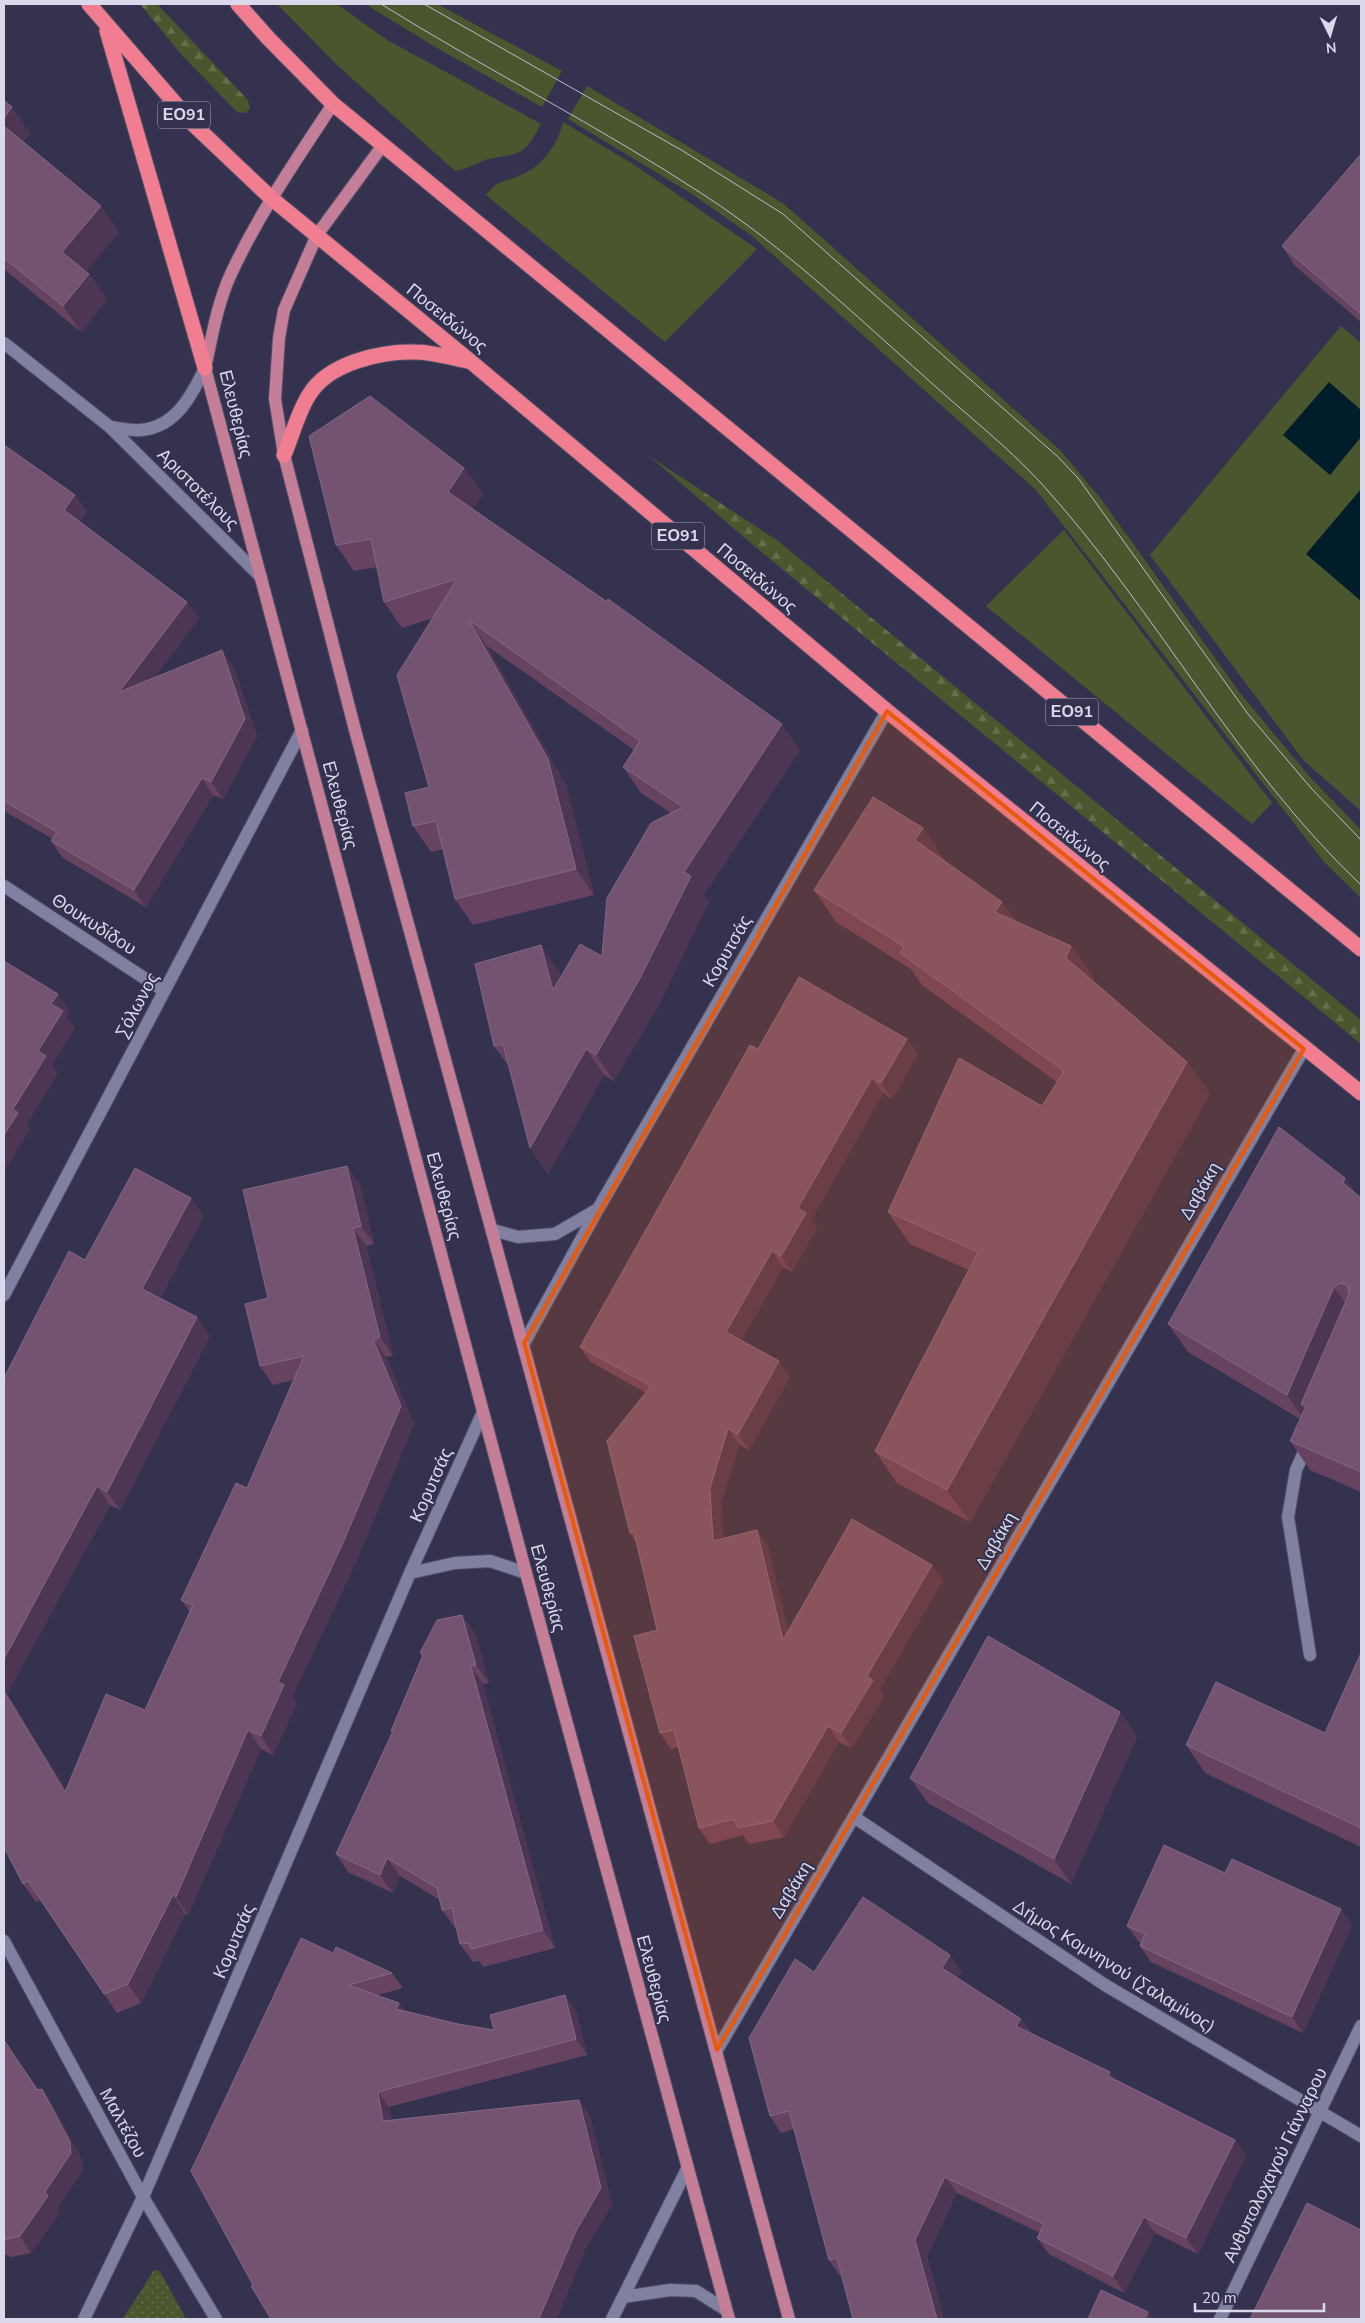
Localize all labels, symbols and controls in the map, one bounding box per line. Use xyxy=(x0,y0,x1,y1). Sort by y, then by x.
north arrow xyxy=(1305,10,1355,60)
text: N xyxy=(1325,38,1337,57)
road number: ΕΟ91 xyxy=(158,102,210,128)
street label: Ποσειδώνος xyxy=(401,278,493,358)
street label: Ελευθερίας xyxy=(213,367,259,461)
street label: Αριστοτέλους xyxy=(152,443,244,535)
road number: ΕΟ91 xyxy=(652,522,704,550)
street label: Ποσειδώνος xyxy=(712,537,802,619)
road number: ΕΟ91 xyxy=(1046,699,1098,726)
street label: Ελευθερίας xyxy=(317,758,363,852)
street label: Ποσειδώνος xyxy=(1024,796,1116,876)
street label: Θουκυδίδου xyxy=(47,888,141,960)
street label: Κορυτσάς xyxy=(697,911,757,991)
street label: Σόλωνος xyxy=(110,968,164,1042)
street label: Ελευθερίας xyxy=(421,1149,467,1243)
street label: Δαβάκη xyxy=(1174,1158,1226,1224)
street label: Κορυτσάς xyxy=(404,1444,458,1526)
street label: Δαβάκη xyxy=(970,1508,1022,1574)
street label: Ελευθερίας xyxy=(525,1541,571,1635)
street label: Δαβάκη xyxy=(764,1857,818,1923)
street label: Δήμος Κομνηνού (Σαλαμίνος) xyxy=(1008,1894,1220,2038)
street label: Κορυτσάς xyxy=(208,1900,261,1982)
street label: Ελευθερίας xyxy=(631,1932,677,2026)
street label: Ανθυπολοχαγού Γιάνναρου xyxy=(1217,2064,1333,2266)
street label: Μαλτέζου xyxy=(94,2084,152,2162)
scale bar xyxy=(1195,2280,1324,2312)
text: 20 m xyxy=(1202,2288,1237,2308)

